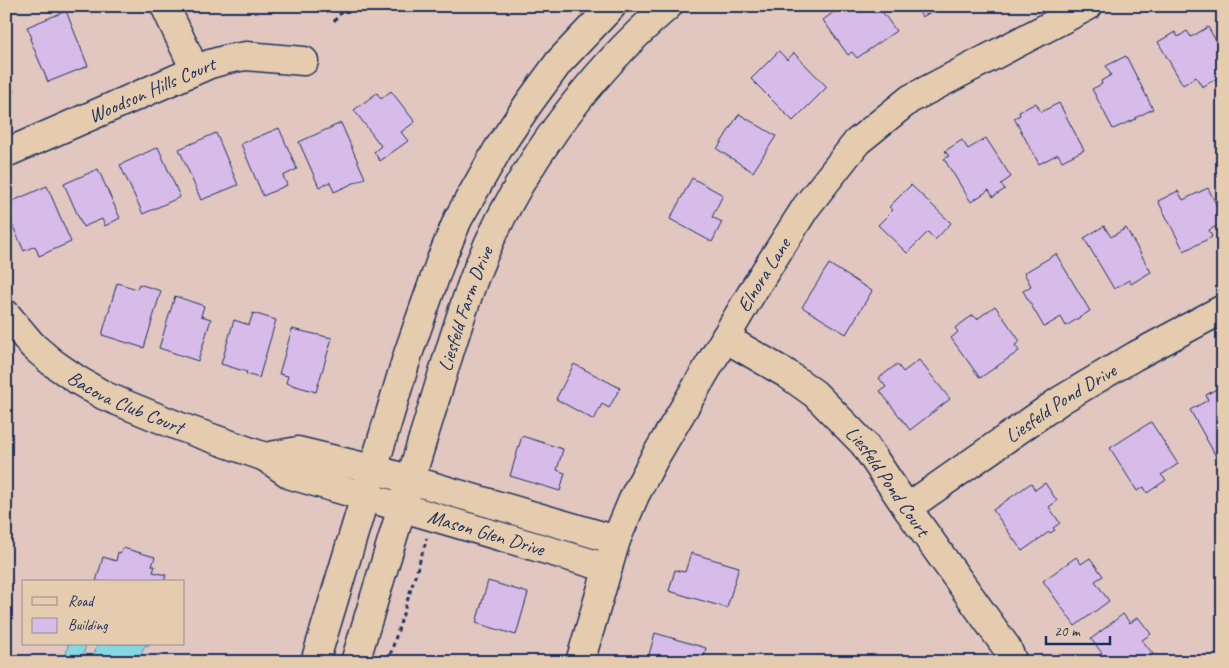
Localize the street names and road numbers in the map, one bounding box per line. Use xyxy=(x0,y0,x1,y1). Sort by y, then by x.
street label: Woodson Hills Court xyxy=(85,51,220,128)
street label: Elnora Lane xyxy=(731,232,797,316)
street label: Liesfeld Farm Drive xyxy=(432,241,499,374)
street label: Liesfeld Pond Drive xyxy=(1000,357,1122,448)
street label: Bacova Club Court xyxy=(63,365,190,441)
street label: Liesfeld Pond Court xyxy=(840,421,937,543)
street label: Mason Glen Drive xyxy=(425,504,549,562)

